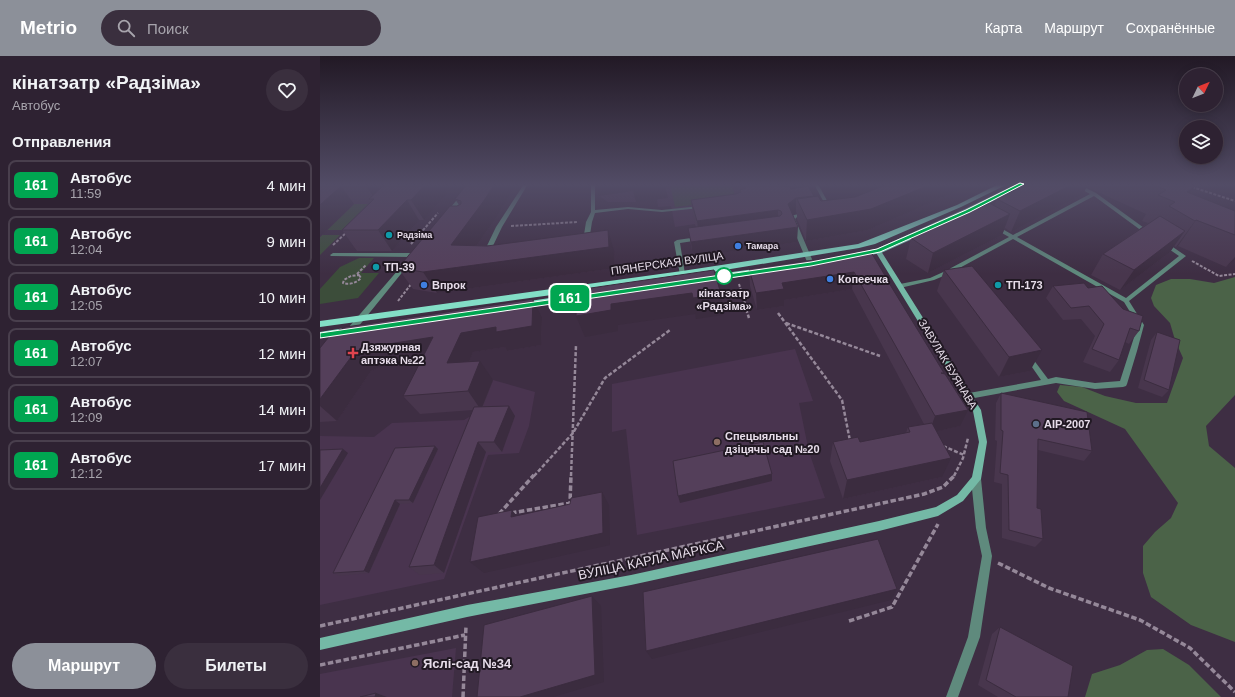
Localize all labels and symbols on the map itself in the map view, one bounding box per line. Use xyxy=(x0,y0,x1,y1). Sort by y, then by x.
north arrow xyxy=(1179,68,1223,112)
marker: Радзіма xyxy=(384,230,394,240)
place label: Радзіма xyxy=(397,230,433,240)
marker: Тамара xyxy=(733,241,743,251)
place label: Тамара xyxy=(746,241,779,251)
street label: ПІЯНЕРСКАЯ ВУЛІЦА xyxy=(610,249,725,277)
place label: ТП-39 xyxy=(384,261,415,273)
marker: ТП-39 xyxy=(371,262,381,272)
marker: кінатэатр «Радзіма» xyxy=(715,267,733,285)
place label: Копеечка xyxy=(838,273,889,285)
marker: Копеечка xyxy=(825,274,835,284)
place label: Впрок xyxy=(432,279,466,291)
place label: ТП-173 xyxy=(1006,279,1043,291)
marker: Впрок xyxy=(419,280,429,290)
marker: ТП-173 xyxy=(993,280,1003,290)
line badge: 161 xyxy=(547,285,593,311)
place label: кінатэатр «Радзіма» xyxy=(696,287,752,312)
street label: ЗАВУЛАК БУЯНАВА xyxy=(916,317,980,412)
place label: Дзяжурная аптэка №22 xyxy=(361,341,424,366)
marker: Дзяжурная аптэка №22 xyxy=(348,348,358,358)
place label: АІР-2007 xyxy=(1044,418,1090,430)
marker: АІР-2007 xyxy=(1031,419,1041,429)
place label: Спецыяльны дзіцячы сад №20 xyxy=(725,430,820,455)
marker: Спецыяльны дзіцячы сад №20 xyxy=(712,437,722,447)
street label: ВУЛІЦА КАРЛА МАРКСА xyxy=(577,537,725,583)
place label: Яслі-сад №34 xyxy=(423,656,512,671)
marker: Яслі-сад №34 xyxy=(410,658,420,668)

